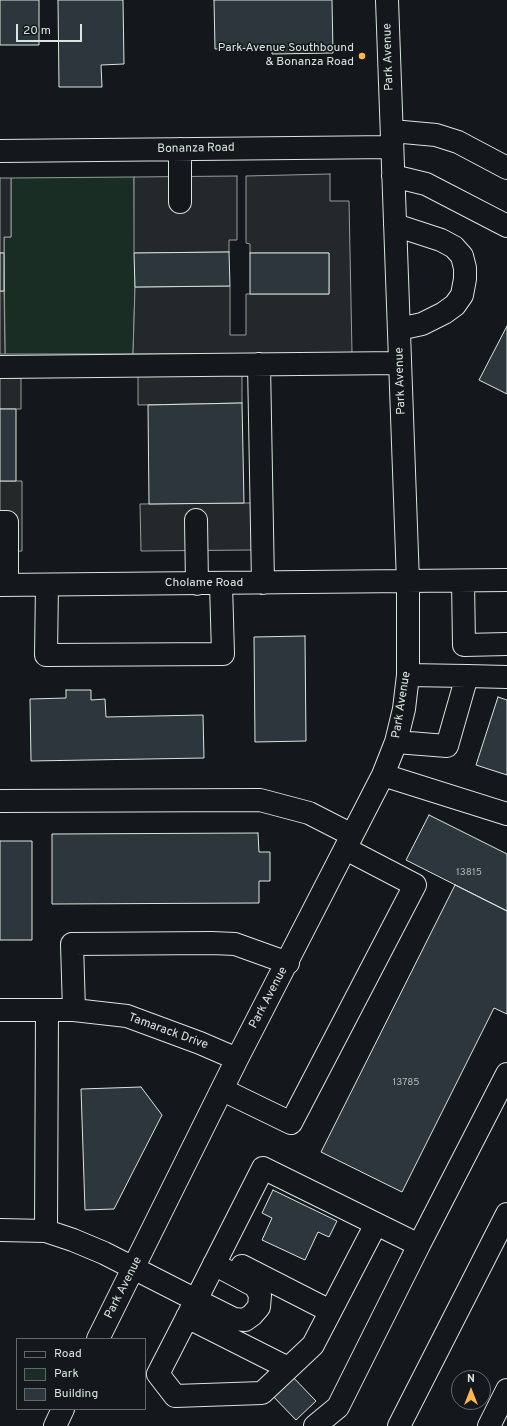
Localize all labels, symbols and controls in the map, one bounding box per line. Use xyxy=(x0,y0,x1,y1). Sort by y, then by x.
scale bar xyxy=(18,16,84,42)
text: 20 m xyxy=(23,23,51,39)
street label: Park Avenue xyxy=(381,23,397,91)
place label: Park Avenue Southbound & Bonanza Road xyxy=(218,42,354,70)
marker: Park Avenue Southbound & Bonanza Road xyxy=(357,51,367,61)
street label: Bonanza Road xyxy=(157,141,235,157)
street label: Park Avenue xyxy=(393,347,409,415)
street label: Cholame Road xyxy=(165,577,243,591)
street label: Park Avenue xyxy=(390,670,414,740)
house number: 13815 xyxy=(456,867,482,879)
street label: Park Avenue xyxy=(247,965,291,1031)
street label: Tamarack Drive xyxy=(126,1011,210,1053)
house number: 13785 xyxy=(393,1077,419,1089)
street label: Park Avenue xyxy=(102,1255,146,1321)
legend xyxy=(16,1338,146,1410)
text: Road xyxy=(54,1346,82,1362)
text: Park xyxy=(54,1366,79,1382)
north arrow xyxy=(451,1370,491,1410)
text: N xyxy=(467,1372,475,1386)
text: Building xyxy=(54,1386,98,1402)

